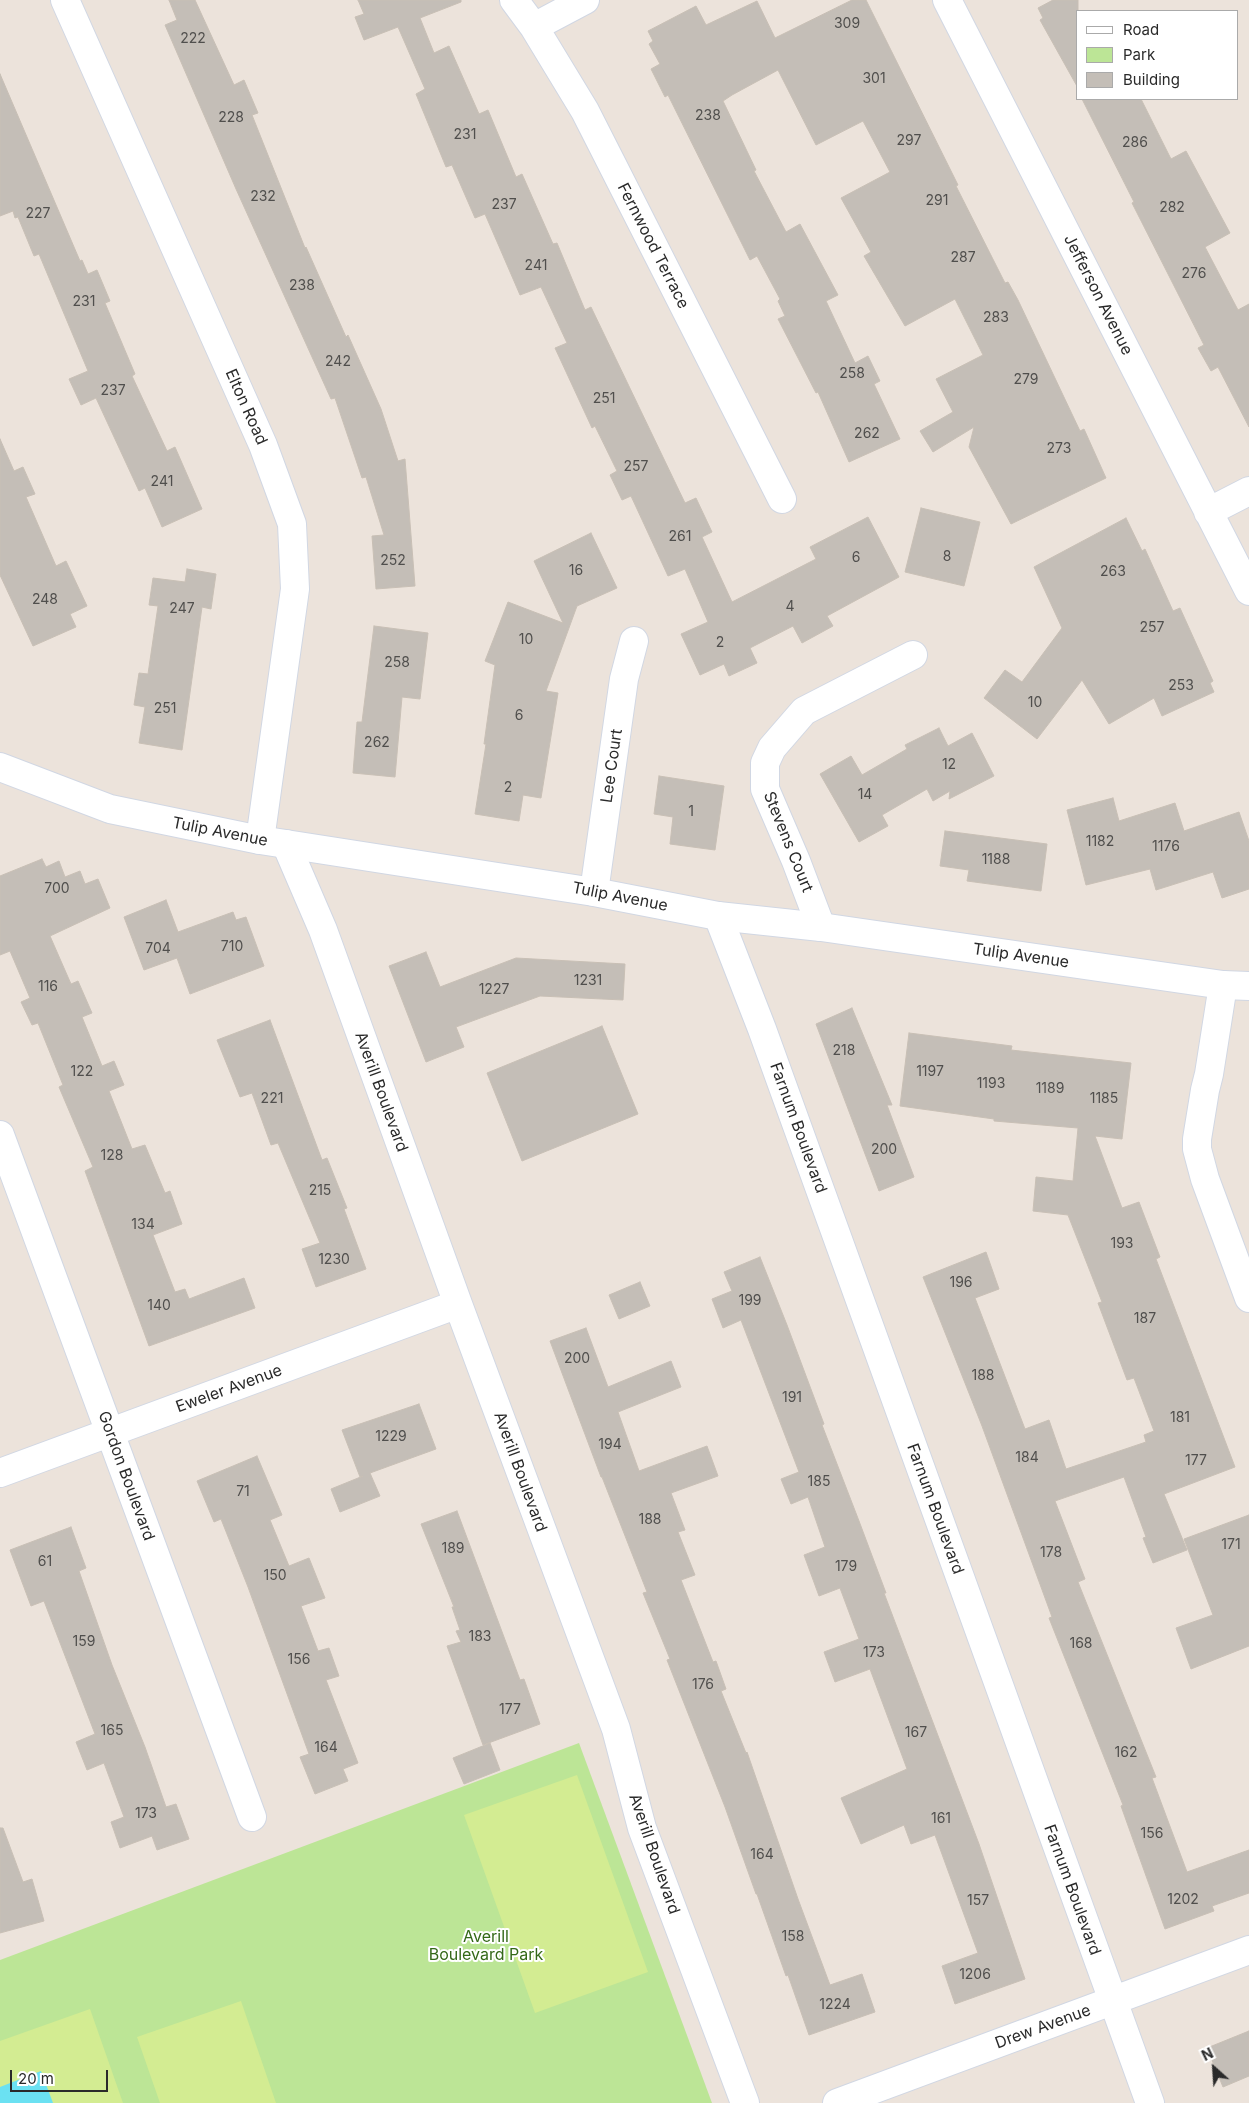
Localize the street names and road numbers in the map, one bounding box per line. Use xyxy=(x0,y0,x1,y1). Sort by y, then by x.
street label: Fernwood Terrace xyxy=(613,180,693,312)
street label: Jefferson Avenue xyxy=(1059,231,1137,359)
street label: Elton Road xyxy=(221,366,271,448)
street label: Lee Court xyxy=(597,728,627,804)
street label: Stevens Court xyxy=(759,789,817,895)
street label: Tulip Avenue xyxy=(171,813,269,851)
street label: Tulip Avenue xyxy=(571,878,669,916)
street label: Tulip Avenue xyxy=(972,940,1070,972)
street label: Averill Boulevard xyxy=(350,1029,412,1155)
street label: Farnum Boulevard xyxy=(765,1060,831,1196)
street label: Eweler Avenue xyxy=(173,1361,285,1417)
street label: Gordon Boulevard xyxy=(94,1409,158,1543)
street label: Averill Boulevard xyxy=(489,1409,551,1535)
street label: Farnum Boulevard xyxy=(902,1441,968,1577)
street label: Averill Boulevard xyxy=(624,1791,684,1917)
street label: Farnum Boulevard xyxy=(1039,1822,1105,1958)
street label: Drew Avenue xyxy=(993,2001,1093,2053)

